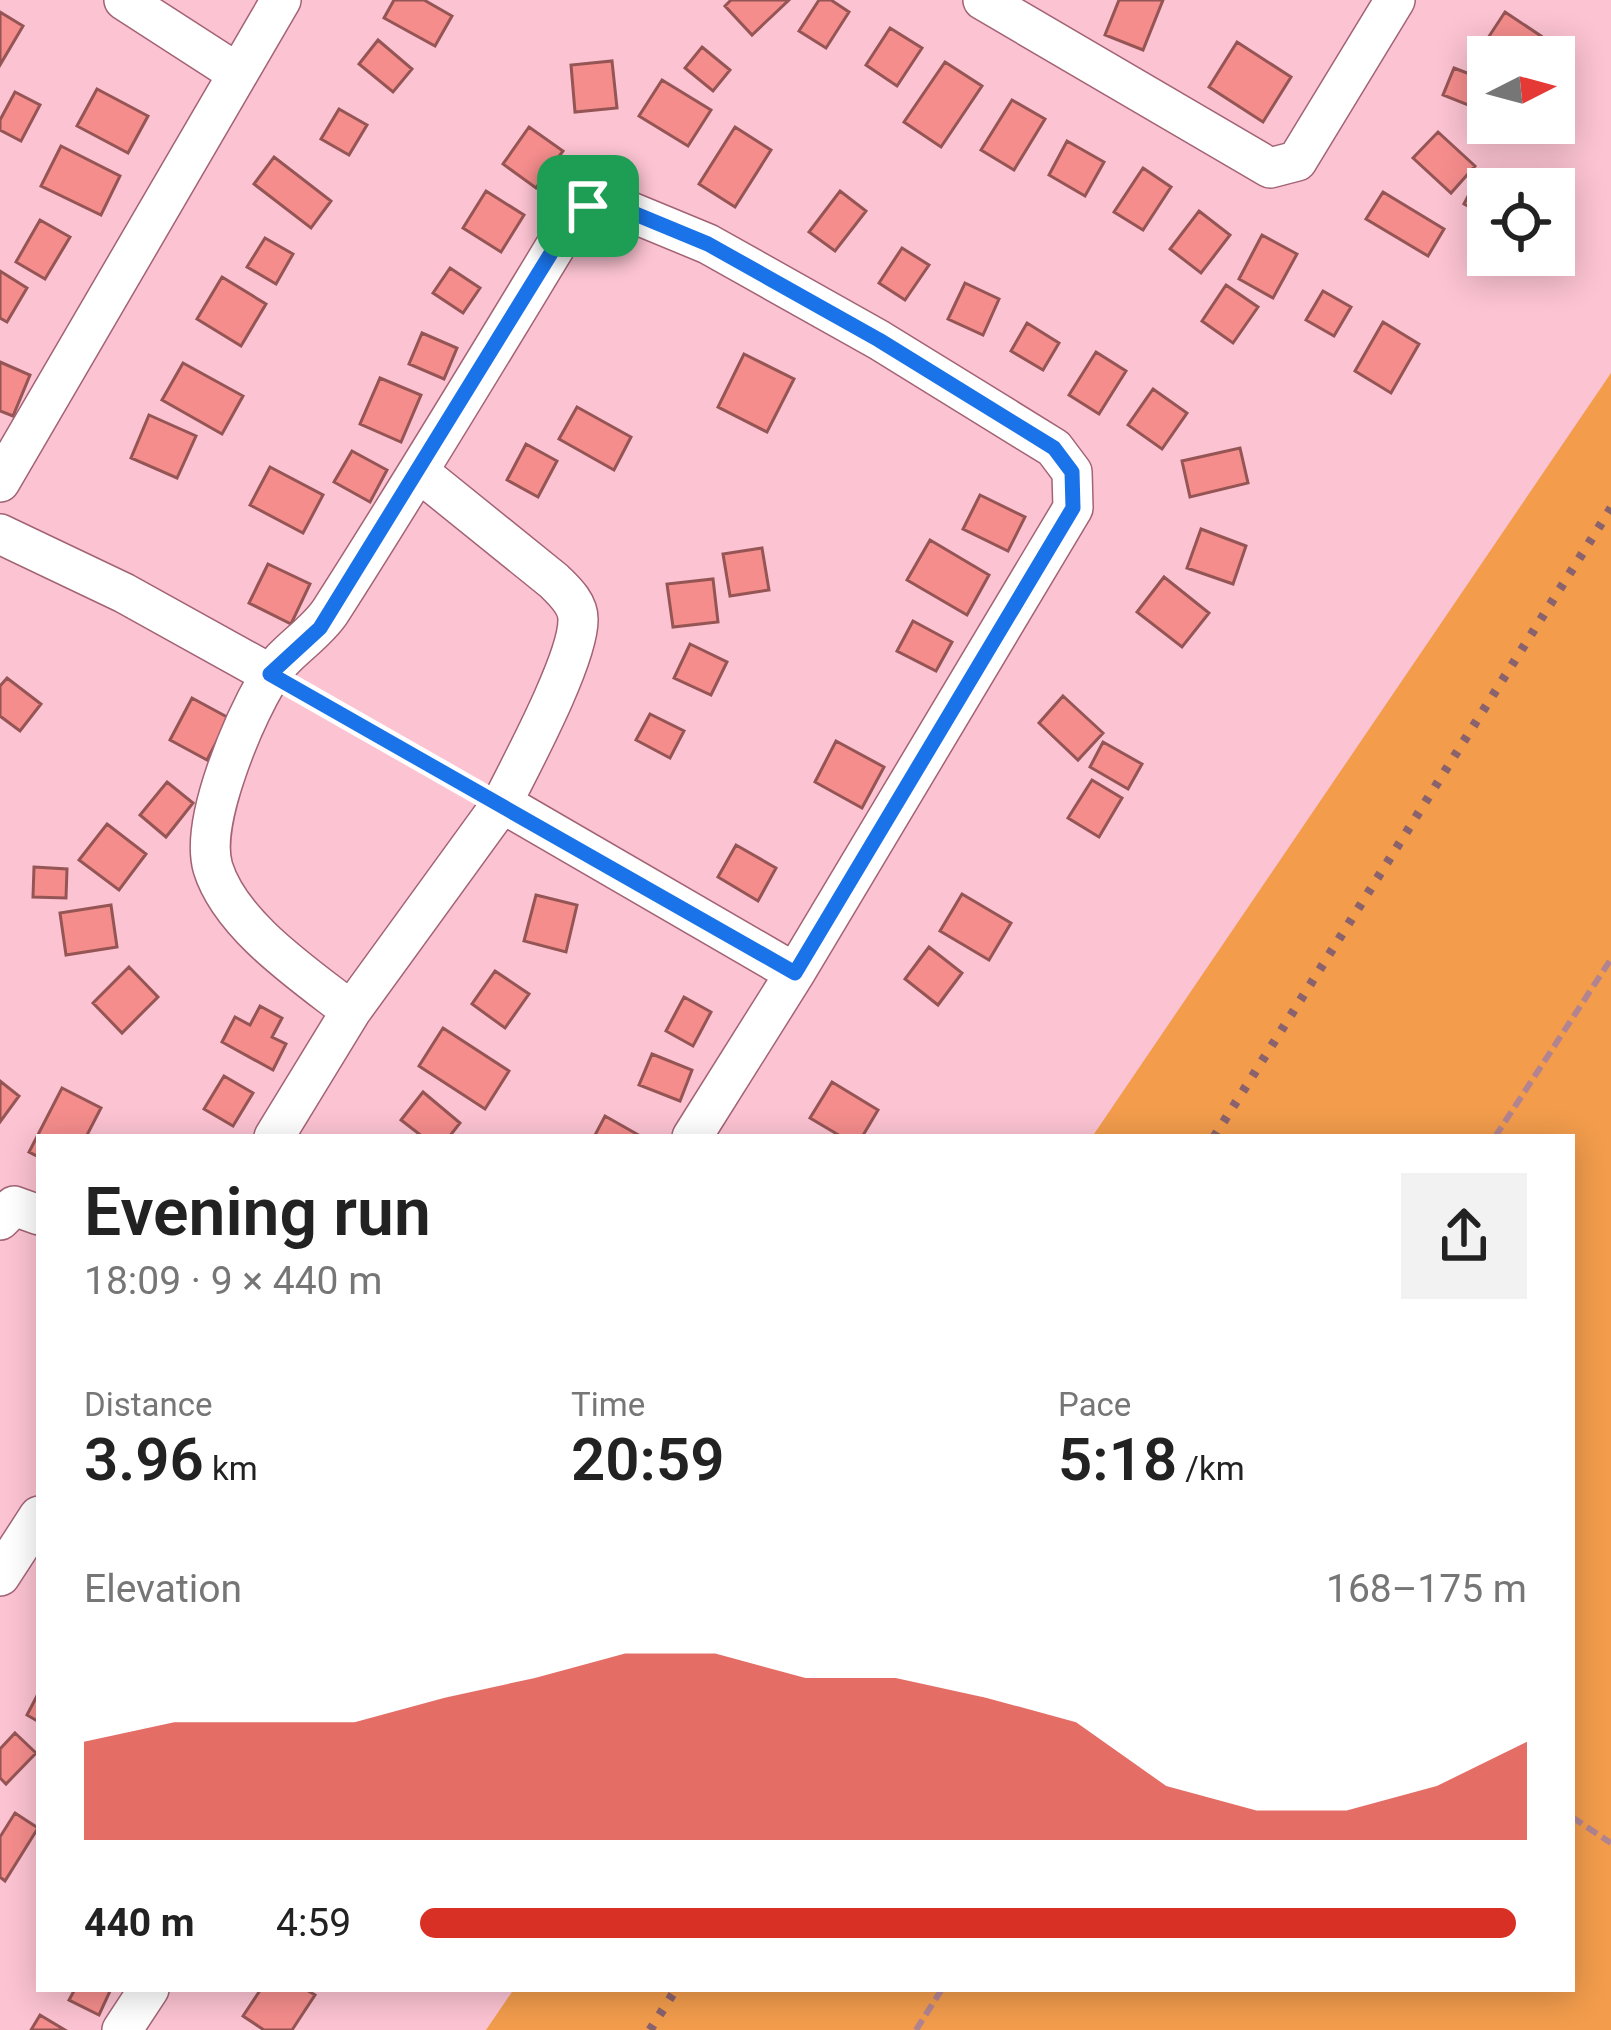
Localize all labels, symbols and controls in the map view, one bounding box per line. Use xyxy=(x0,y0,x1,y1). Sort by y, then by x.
north arrow xyxy=(1467,36,1575,144)
map controls xyxy=(1467,36,1575,276)
pin xyxy=(537,155,639,257)
button: locate xyxy=(1467,168,1575,276)
icon: arrive xyxy=(555,173,621,239)
button: share xyxy=(1401,1173,1527,1299)
text: Evening run xyxy=(84,1174,431,1251)
text: 18:09 · 9 × 440 m xyxy=(84,1258,382,1304)
text: Distance xyxy=(84,1385,212,1424)
text: Time xyxy=(571,1385,645,1424)
text: Pace xyxy=(1058,1385,1131,1424)
text: 3.96 xyxy=(84,1424,204,1495)
text: 20:59 xyxy=(571,1424,724,1495)
text: 5:18 xyxy=(1058,1424,1177,1495)
text: km xyxy=(204,1449,258,1488)
text: /km xyxy=(1177,1449,1245,1488)
text: Elevation xyxy=(84,1566,242,1612)
text: 168–175 m xyxy=(1326,1566,1527,1612)
text: 440 m xyxy=(84,1900,195,1946)
text: 4:59 xyxy=(276,1900,351,1946)

